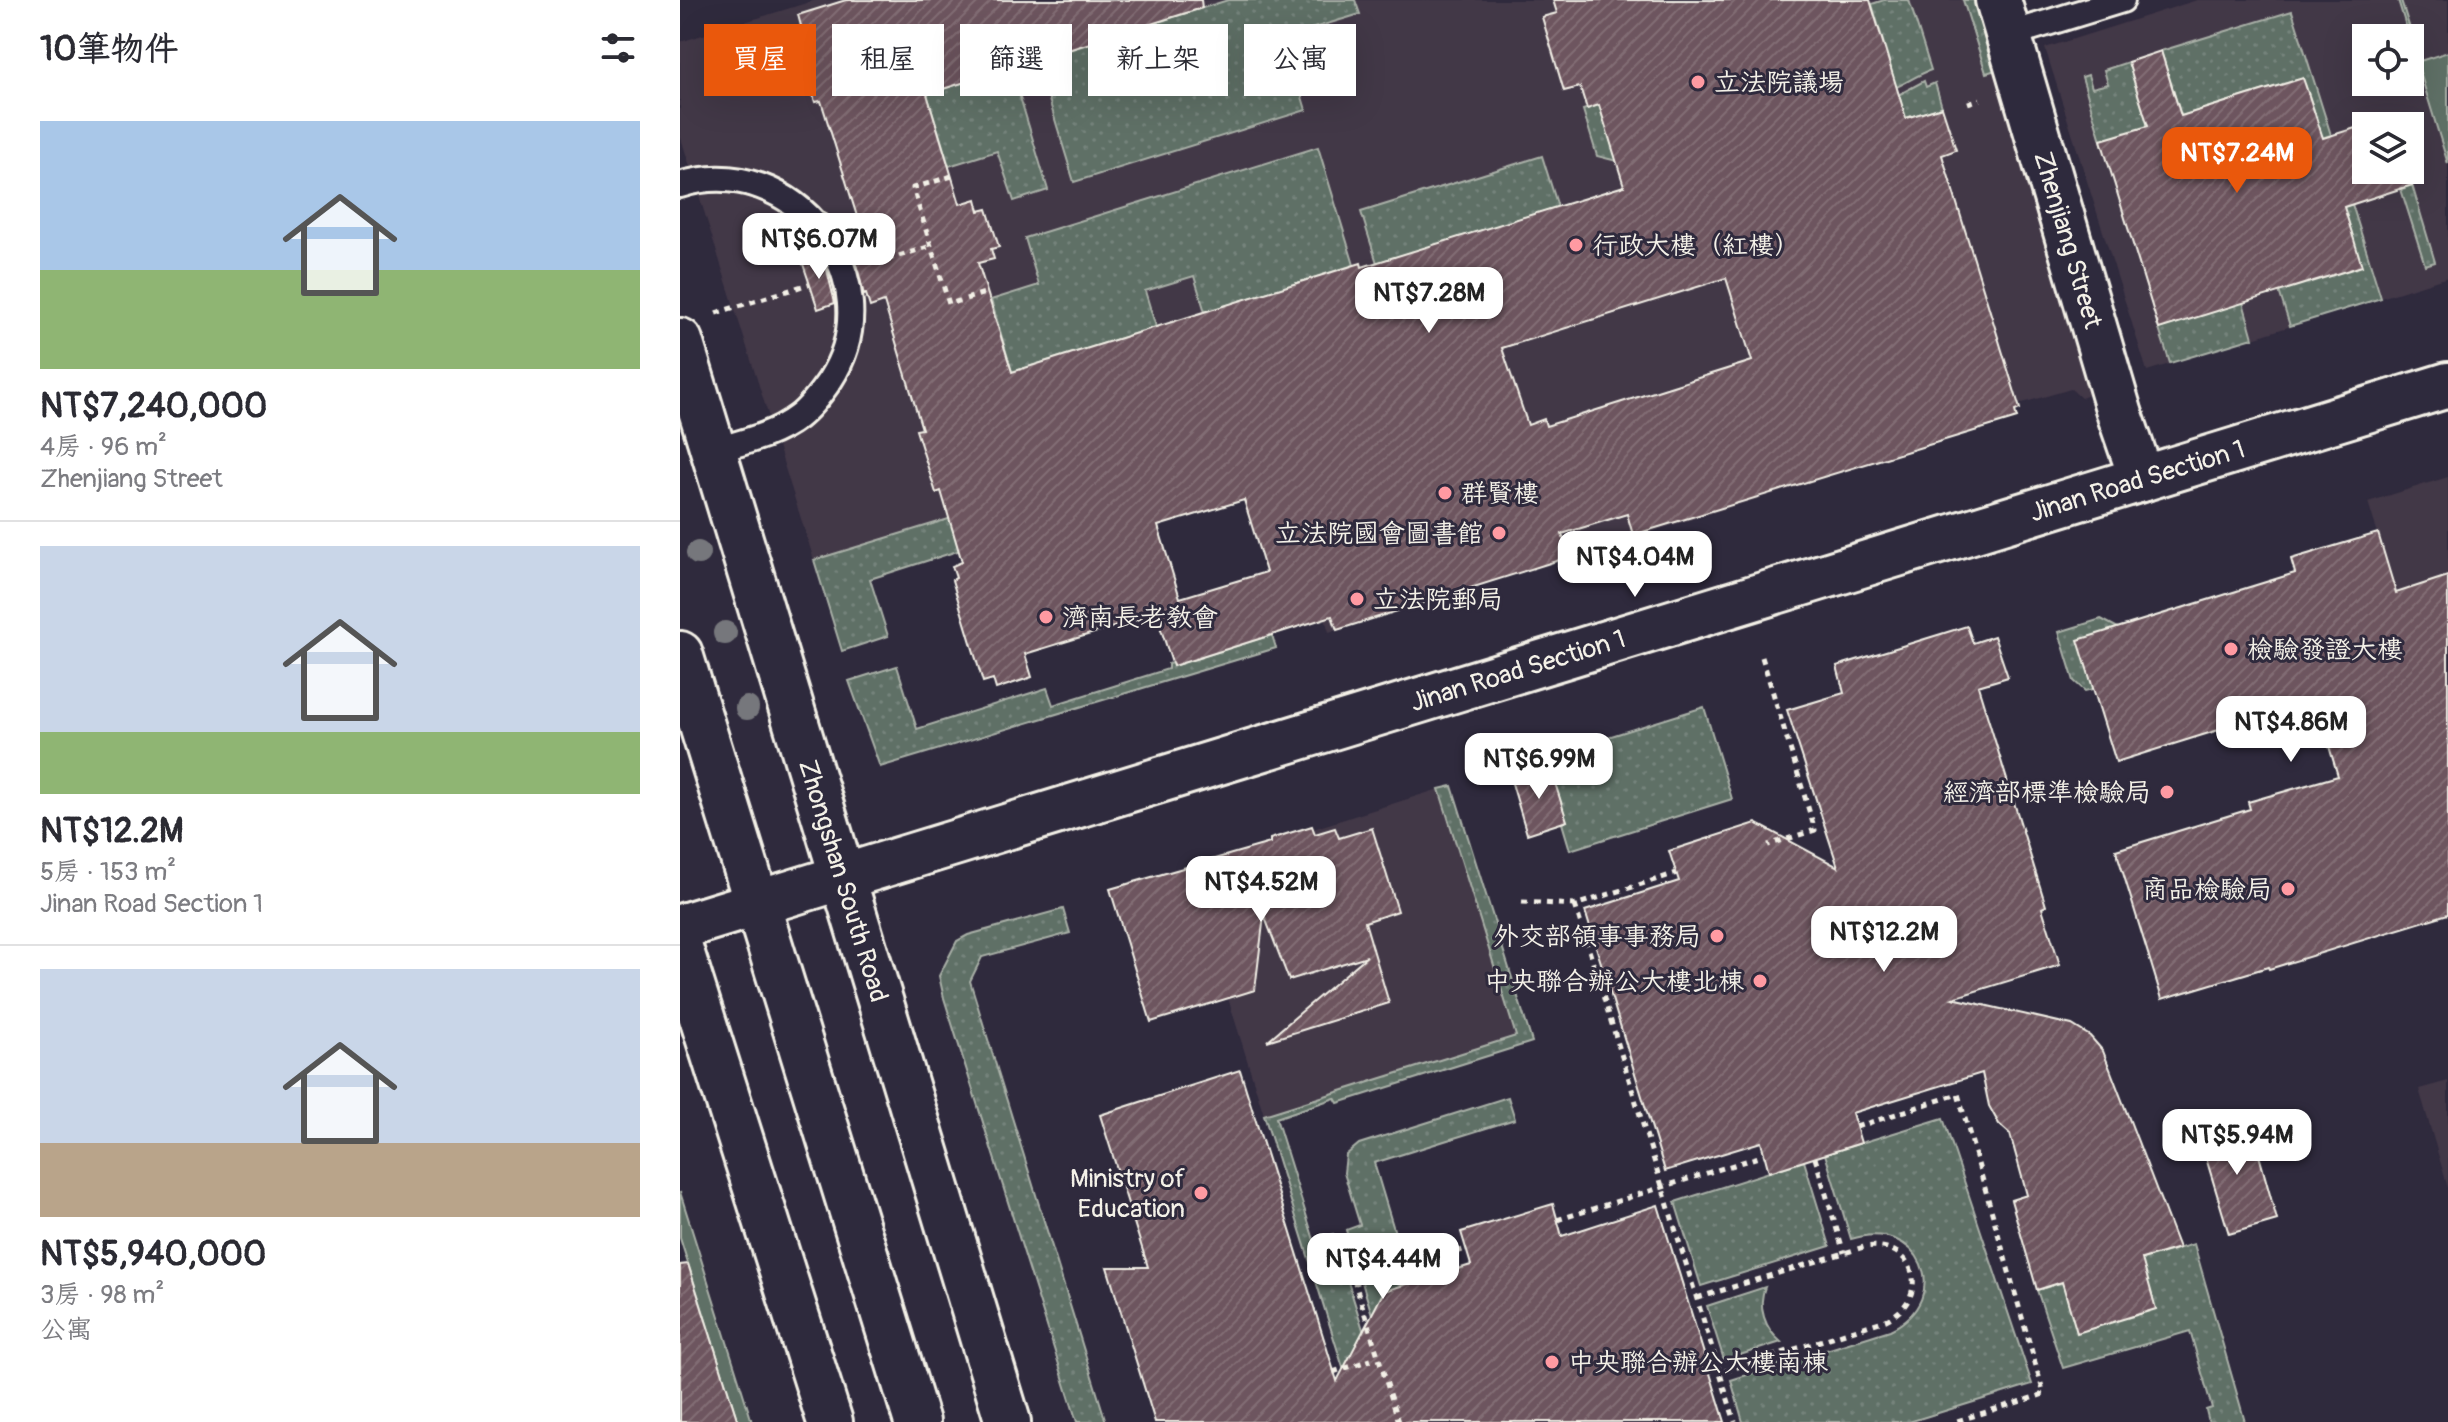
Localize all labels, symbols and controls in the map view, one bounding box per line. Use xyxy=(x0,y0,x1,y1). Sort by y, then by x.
chip: 買屋 xyxy=(704,24,816,96)
chip: 租屋 xyxy=(832,24,944,96)
chip: 篩選 xyxy=(960,24,1072,96)
chip: 新上架 xyxy=(1088,24,1228,96)
chip: 公寓 xyxy=(1244,24,1356,96)
map controls xyxy=(2352,24,2424,184)
button: locate xyxy=(2352,24,2424,96)
icon: filters xyxy=(596,26,640,70)
text: 10筆物件 xyxy=(40,28,179,71)
place label: 立法院議場 xyxy=(1714,67,1844,99)
marker: 立法院議場 xyxy=(1689,73,1707,91)
button: layers xyxy=(2352,112,2424,184)
pin: NT$7.24M xyxy=(2154,127,2320,195)
text: NT$7.24M xyxy=(2180,137,2294,169)
street label: Zhenjiang Street xyxy=(2026,148,2109,333)
icon: home xyxy=(268,173,412,317)
pin: NT$6.07M xyxy=(736,213,902,281)
text: NT$6.07M xyxy=(760,223,878,255)
place label: 行政大樓（紅樓） xyxy=(1592,230,1800,262)
marker: 行政大樓（紅樓） xyxy=(1567,236,1585,254)
pin: NT$7.28M xyxy=(1346,267,1512,335)
text: NT$7.28M xyxy=(1373,277,1485,309)
text: NT$7,240,000 xyxy=(40,385,267,428)
text: 4房 · 96 m² xyxy=(40,431,167,463)
street label: Jinan Road Section 1 xyxy=(2026,433,2249,529)
text: Zhenjiang Street xyxy=(40,463,223,495)
place label: 群賢樓 xyxy=(1461,478,1539,510)
marker: 群賢樓 xyxy=(1436,484,1454,502)
place label: 立法院國會圖書館 xyxy=(1275,518,1483,550)
marker: 立法院國會圖書館 xyxy=(1490,524,1508,542)
pin: NT$4.04M xyxy=(1552,531,1718,599)
text: NT$4.04M xyxy=(1576,541,1694,573)
place label: 立法院郵局 xyxy=(1373,584,1503,616)
marker: 立法院郵局 xyxy=(1348,590,1366,608)
icon: home xyxy=(268,598,412,742)
place label: 濟南長老教會 xyxy=(1062,602,1218,634)
marker: 濟南長老教會 xyxy=(1037,608,1055,626)
street label: Jinan Road Section 1 xyxy=(1406,623,1629,719)
place label: 檢驗發證大樓 xyxy=(2247,634,2403,666)
marker: 檢驗發證大樓 xyxy=(2222,640,2240,658)
pin: NT$4.86M xyxy=(2208,696,2374,764)
text: NT$4.86M xyxy=(2234,706,2348,738)
pin: NT$6.99M xyxy=(1456,733,1622,801)
text: NT$6.99M xyxy=(1483,743,1595,775)
street label: Zhongshan South Road xyxy=(791,756,895,1006)
place label: 經濟部標準檢驗局 xyxy=(1943,777,2151,809)
marker: 經濟部標準檢驗局 xyxy=(2158,783,2176,801)
text: NT$12.2M xyxy=(40,810,184,853)
text: 5房 · 153 m² xyxy=(40,856,176,888)
pin: NT$4.52M xyxy=(1178,856,1344,924)
text: NT$4.52M xyxy=(1204,866,1318,898)
place label: 商品檢驗局 xyxy=(2142,874,2272,906)
marker: 商品檢驗局 xyxy=(2279,880,2297,898)
text: Jinan Road Section 1 xyxy=(40,888,263,920)
pin: NT$12.2M xyxy=(1801,906,1967,974)
text: NT$12.2M xyxy=(1829,916,1939,948)
place label: 外交部領事事務局 xyxy=(1493,921,1701,953)
marker: 外交部領事事務局 xyxy=(1708,927,1726,945)
place label: 中央聯合辦公大樓北棟 xyxy=(1484,966,1744,998)
marker: 中央聯合辦公大樓北棟 xyxy=(1751,972,1769,990)
icon: home xyxy=(268,1021,412,1165)
pin: NT$5.94M xyxy=(2154,1109,2320,1177)
text: NT$5.94M xyxy=(2180,1119,2294,1151)
place label: Ministry of Education xyxy=(1070,1163,1185,1225)
marker: Ministry of Education xyxy=(1192,1184,1210,1202)
text: NT$5,940,000 xyxy=(40,1233,266,1276)
pin: NT$4.44M xyxy=(1300,1233,1466,1301)
text: NT$4.44M xyxy=(1325,1243,1441,1275)
text: 3房 · 98 m² xyxy=(40,1279,164,1311)
text: 公寓 xyxy=(40,1314,92,1346)
place label: 中央聯合辦公大樓南棟 xyxy=(1568,1347,1828,1379)
marker: 中央聯合辦公大樓南棟 xyxy=(1543,1353,1561,1371)

